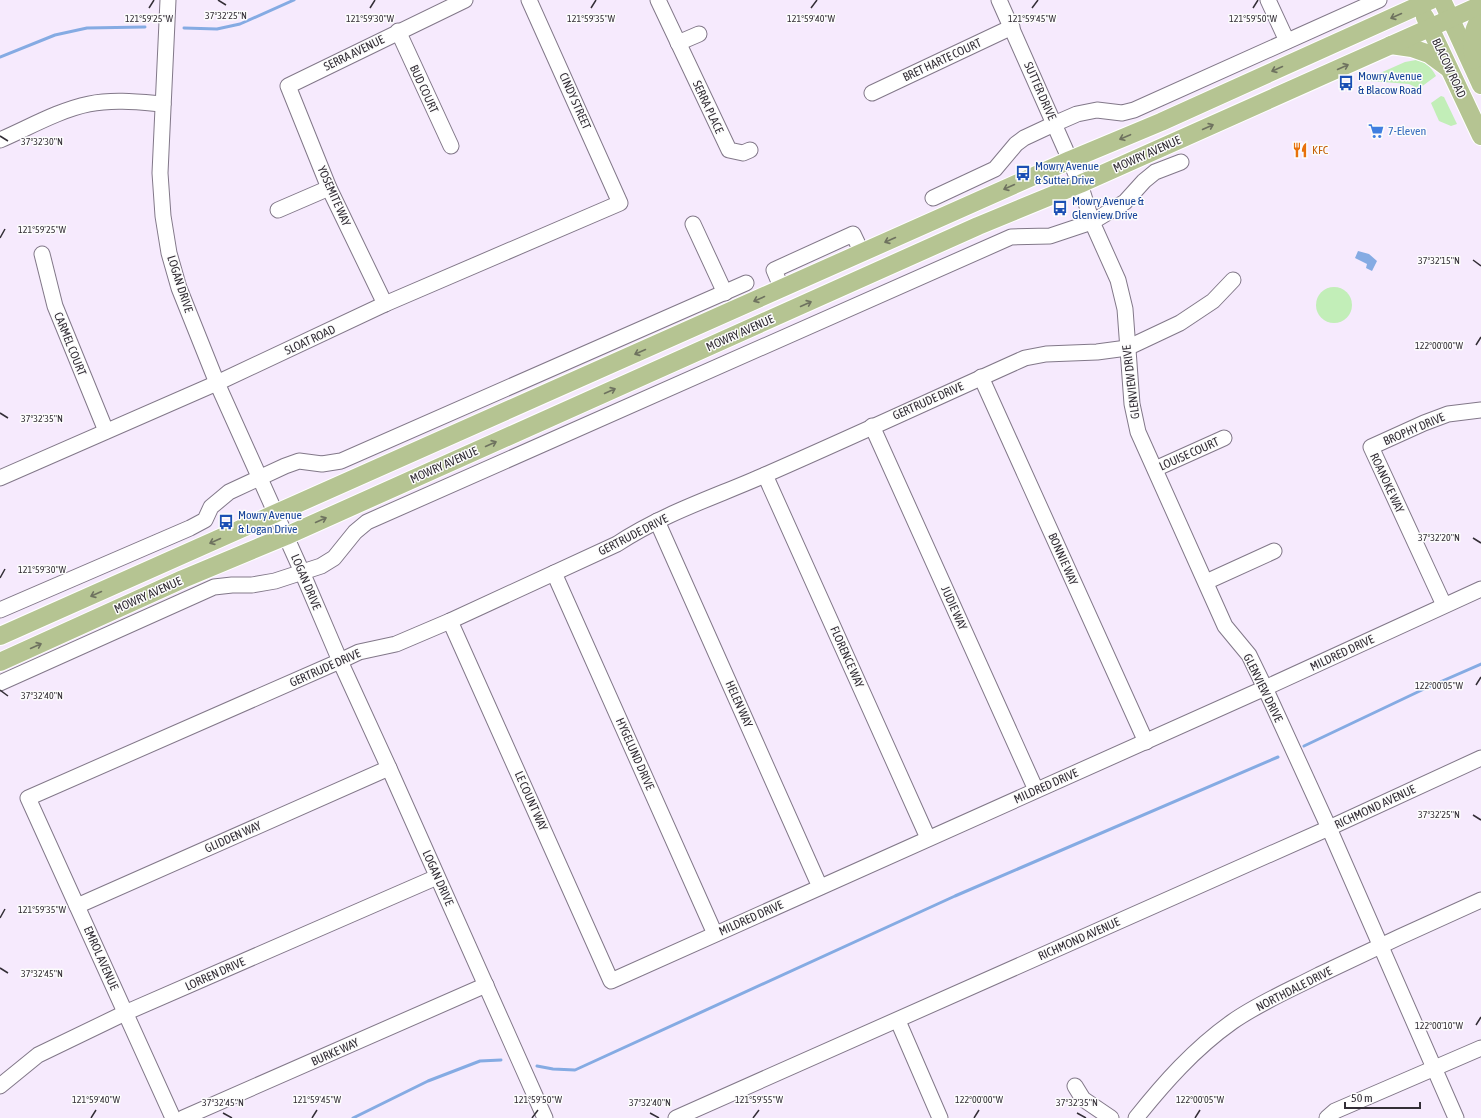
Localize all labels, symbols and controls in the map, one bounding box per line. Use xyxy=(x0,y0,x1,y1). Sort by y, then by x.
text: 37°32'25"N xyxy=(205,10,247,21)
text: 121°59'25"W xyxy=(125,13,174,24)
text: 121°59'30"W xyxy=(346,13,395,24)
text: 121°59'35"W xyxy=(567,13,616,24)
text: 121°59'40"W xyxy=(787,13,836,24)
text: 121°59'45"W xyxy=(1008,13,1057,24)
text: 121°59'50"W xyxy=(1229,13,1278,24)
one-way arrow xyxy=(1390,13,1402,20)
street label: SERRA AVENUE xyxy=(321,32,387,74)
street label: BRET HARTE COURT xyxy=(900,35,984,84)
street label: BLACOW ROAD xyxy=(1429,36,1469,100)
street label: SUTTER DRIVE xyxy=(1021,60,1059,122)
one-way arrow xyxy=(1336,62,1348,70)
street label: BUD COURT xyxy=(407,63,442,116)
one-way arrow xyxy=(1272,66,1284,73)
place label: Mowry Avenue & Blacow Road xyxy=(1358,69,1422,97)
street label: CINDY STREET xyxy=(556,70,594,132)
bus stop icon: Mowry Avenue & Blacow Road xyxy=(1337,74,1355,92)
street label: SERRA PLACE xyxy=(690,78,726,136)
one-way arrow xyxy=(1201,122,1213,130)
supermarket icon: 7-Eleven xyxy=(1367,122,1385,140)
place label: 7-Eleven xyxy=(1388,124,1426,138)
street label: MOWRY AVENUE xyxy=(1111,133,1183,175)
one-way arrow xyxy=(1119,134,1131,141)
text: 37°32'30"N xyxy=(21,136,63,147)
restaurant icon: KFC xyxy=(1291,141,1309,159)
place label: KFC xyxy=(1312,143,1329,157)
place label: Mowry Avenue & Sutter Drive xyxy=(1035,159,1099,187)
street label: YOSEMITE WAY xyxy=(315,164,354,229)
bus stop icon: Mowry Avenue & Sutter Drive xyxy=(1014,164,1032,182)
one-way arrow xyxy=(1003,184,1015,192)
place label: Mowry Avenue & Glenview Drive xyxy=(1072,194,1145,222)
bus stop icon: Mowry Avenue & Glenview Drive xyxy=(1051,199,1069,217)
text: 121°59'25"W xyxy=(18,224,67,235)
one-way arrow xyxy=(885,237,897,244)
street label: LOGAN DRIVE xyxy=(164,254,196,314)
text: 37°32'15"N xyxy=(1418,255,1460,266)
one-way arrow xyxy=(753,296,765,303)
one-way arrow xyxy=(799,300,811,307)
street label: CARMEL COURT xyxy=(51,310,89,378)
street label: MOWRY AVENUE xyxy=(704,312,776,354)
street label: SLOAT ROAD xyxy=(282,322,338,358)
text: 122°00'00"W xyxy=(1415,340,1464,351)
street label: GLENVIEW DRIVE xyxy=(1120,344,1142,420)
one-way arrow xyxy=(634,349,646,356)
street label: GERTRUDE DRIVE xyxy=(890,379,966,423)
one-way arrow xyxy=(604,387,616,394)
street label: BROPHY DRIVE xyxy=(1381,410,1447,448)
text: 37°32'35"N xyxy=(21,413,63,424)
street label: LOUISE COURT xyxy=(1157,434,1222,473)
one-way arrow xyxy=(485,440,497,447)
street label: MOWRY AVENUE xyxy=(408,444,480,486)
street label: ROANOKE WAY xyxy=(1367,451,1407,516)
place label: Mowry Avenue & Logan Drive xyxy=(238,508,302,536)
street label: GERTRUDE DRIVE xyxy=(596,511,670,559)
bus stop icon: Mowry Avenue & Logan Drive xyxy=(217,513,235,531)
one-way arrow xyxy=(315,516,327,523)
street label: BONNIE WAY xyxy=(1045,531,1081,588)
text: 37°32'20"N xyxy=(1418,532,1460,543)
one-way arrow xyxy=(209,537,221,545)
street label: LOGAN DRIVE xyxy=(288,552,324,612)
text: 121°59'30"W xyxy=(18,564,67,575)
street label: MOWRY AVENUE xyxy=(112,574,184,616)
street label: JUDIE WAY xyxy=(938,584,970,633)
one-way arrow xyxy=(90,590,102,598)
street label: FLORENCE WAY xyxy=(827,624,867,690)
street label: MILDRED DRIVE xyxy=(1308,632,1376,674)
one-way arrow xyxy=(29,641,41,649)
street label: GERTRUDE DRIVE xyxy=(287,646,363,690)
street label: GLENVIEW DRIVE xyxy=(1240,652,1286,724)
street label: HELEN WAY xyxy=(723,678,756,730)
text: 122°00'05"W xyxy=(1415,680,1464,691)
text: 37°32'40"N xyxy=(21,690,63,701)
street label: HYGELUND DRIVE xyxy=(613,716,657,792)
street label: MILDRED DRIVE xyxy=(1012,766,1080,806)
street label: LE COUNT WAY xyxy=(512,769,551,834)
street label: RICHMOND AVENUE xyxy=(1332,782,1418,832)
text: 37°32'25"N xyxy=(1418,809,1460,820)
street label: GLIDDEN WAY xyxy=(203,818,264,856)
street label: LOGAN DRIVE xyxy=(420,848,456,908)
street label: MILDRED DRIVE xyxy=(717,898,785,938)
text: 121°59'35"W xyxy=(18,904,67,915)
street label: RICHMOND AVENUE xyxy=(1036,915,1122,963)
street label: EMROL AVENUE xyxy=(81,924,121,992)
street label: LORREN DRIVE xyxy=(183,955,247,993)
street label: NORTHDALE DRIVE xyxy=(1254,964,1334,1014)
text: 37°32'45"N xyxy=(21,968,63,979)
text: 122°00'10"W xyxy=(1415,1020,1464,1031)
street label: BURKE WAY xyxy=(309,1035,362,1069)
scale bar xyxy=(1345,1084,1420,1110)
text: 50 m xyxy=(1351,1091,1373,1105)
text: 121°59'40"W xyxy=(72,1094,121,1105)
text: 121°59'45"W xyxy=(293,1094,342,1105)
text: 121°59'50"W xyxy=(514,1094,563,1105)
text: 121°59'55"W xyxy=(735,1094,784,1105)
text: 122°00'00"W xyxy=(955,1094,1004,1105)
text: 122°00'05"W xyxy=(1176,1094,1225,1105)
text: 37°32'45"N xyxy=(202,1097,244,1108)
text: 37°32'40"N xyxy=(629,1097,671,1108)
text: 37°32'35"N xyxy=(1056,1097,1098,1108)

